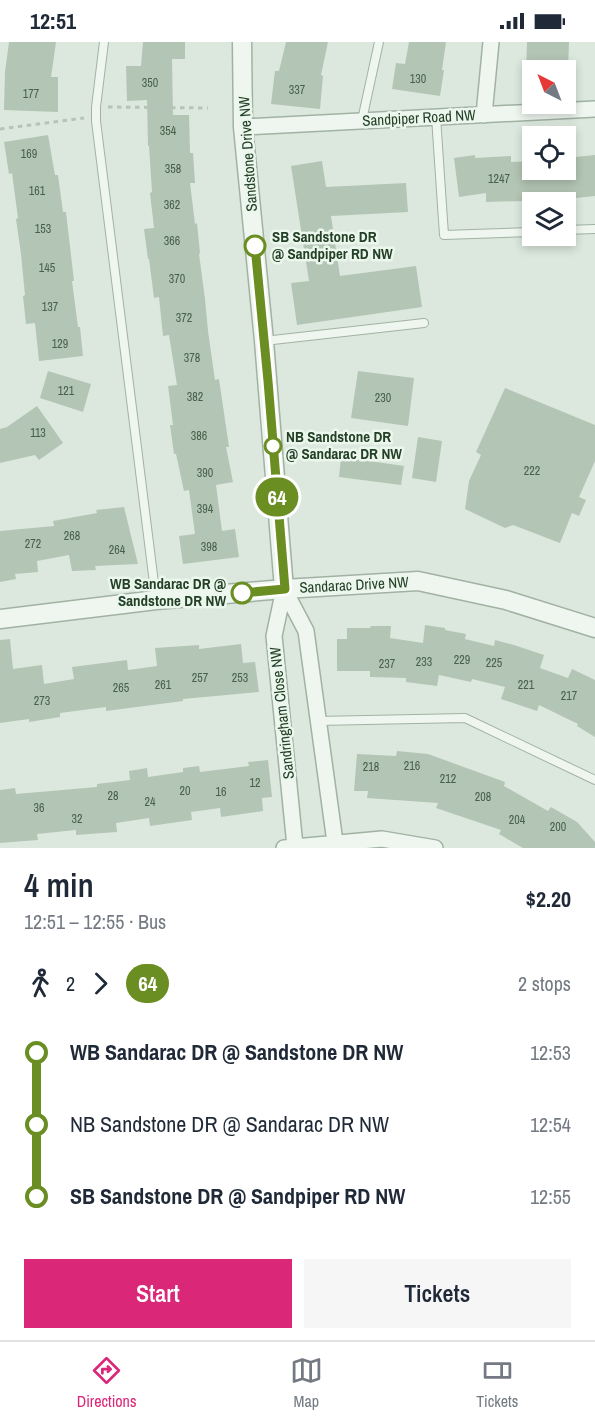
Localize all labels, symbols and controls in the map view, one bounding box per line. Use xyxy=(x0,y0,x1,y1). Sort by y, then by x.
text: 12:51 xyxy=(30,6,76,36)
north arrow xyxy=(522,60,576,114)
map controls xyxy=(522,60,576,246)
house number: 130 xyxy=(410,71,426,87)
house number: 350 xyxy=(142,75,158,91)
house number: 337 xyxy=(289,82,306,98)
house number: 177 xyxy=(23,86,40,102)
street label: Sandstone Drive NW xyxy=(233,95,262,212)
street label: Sandpiper Road NW xyxy=(362,104,477,131)
house number: 354 xyxy=(160,123,177,139)
button: locate xyxy=(522,126,576,180)
house number: 169 xyxy=(21,146,37,162)
house number: 358 xyxy=(165,161,181,177)
house number: 1247 xyxy=(488,171,510,187)
house number: 161 xyxy=(29,183,46,199)
button: layers xyxy=(522,192,576,246)
house number: 362 xyxy=(164,197,180,213)
house number: 153 xyxy=(35,221,51,237)
place label: SB Sandstone DR @ Sandpiper RD NW xyxy=(272,226,393,264)
house number: 366 xyxy=(164,233,180,249)
marker: SB Sandstone DR @ Sandpiper RD NW xyxy=(244,235,266,257)
house number: 145 xyxy=(39,260,56,276)
house number: 370 xyxy=(169,271,185,287)
house number: 137 xyxy=(42,299,59,315)
house number: 372 xyxy=(176,310,192,326)
house number: 129 xyxy=(52,336,68,352)
house number: 378 xyxy=(184,350,200,366)
house number: 121 xyxy=(58,383,75,399)
house number: 382 xyxy=(187,389,203,405)
house number: 230 xyxy=(375,390,391,406)
house number: 113 xyxy=(30,425,46,441)
place label: NB Sandstone DR @ Sandarac DR NW xyxy=(286,426,402,464)
house number: 386 xyxy=(191,428,207,444)
marker: NB Sandstone DR @ Sandarac DR NW xyxy=(264,437,282,455)
house number: 222 xyxy=(524,463,540,479)
house number: 390 xyxy=(197,465,213,481)
line badge: 64 xyxy=(250,478,304,516)
text: 64 xyxy=(267,483,287,512)
house number: 394 xyxy=(197,501,214,517)
house number: 268 xyxy=(64,528,80,544)
house number: 272 xyxy=(25,536,41,552)
house number: 398 xyxy=(201,539,217,555)
house number: 264 xyxy=(109,542,126,558)
street label: Sandarac Drive NW xyxy=(299,571,410,598)
place label: WB Sandarac DR @ Sandstone DR NW xyxy=(110,573,226,611)
marker: WB Sandarac DR @ Sandstone DR NW xyxy=(231,582,253,604)
street label: Sandringham Close NW xyxy=(264,646,299,780)
house number: 229 xyxy=(454,652,470,668)
house number: 233 xyxy=(416,654,432,670)
house number: 225 xyxy=(486,655,503,671)
house number: 237 xyxy=(379,656,396,672)
house number: 257 xyxy=(192,670,209,686)
house number: 253 xyxy=(232,670,248,686)
house number: 261 xyxy=(155,677,172,693)
house number: 221 xyxy=(518,677,535,693)
house number: 265 xyxy=(113,680,130,696)
house number: 217 xyxy=(561,688,578,704)
house number: 273 xyxy=(34,693,50,709)
house number: 216 xyxy=(404,758,420,774)
house number: 218 xyxy=(363,759,379,775)
house number: 212 xyxy=(440,771,456,787)
house number: 12 xyxy=(250,775,260,791)
house number: 20 xyxy=(180,783,190,799)
house number: 16 xyxy=(216,784,226,800)
house number: 28 xyxy=(108,788,118,804)
house number: 208 xyxy=(475,789,491,805)
house number: 24 xyxy=(145,794,156,810)
house number: 36 xyxy=(34,800,44,816)
house number: 32 xyxy=(72,811,82,827)
house number: 204 xyxy=(509,812,526,828)
house number: 200 xyxy=(550,819,566,835)
text: 4 min xyxy=(24,863,94,907)
text: $2.20 xyxy=(526,884,571,914)
text: 12:51 – 12:55 · Bus xyxy=(24,908,166,935)
icon: walk xyxy=(24,967,57,1000)
icon: forward xyxy=(84,967,117,1000)
text: 64 xyxy=(138,969,157,998)
text: 2 xyxy=(66,970,75,997)
text: 2 stops xyxy=(518,970,571,997)
text: WB Sandarac DR @ Sandstone DR NW xyxy=(70,1037,403,1067)
text: 12:53 xyxy=(530,1039,571,1066)
text: NB Sandstone DR @ Sandarac DR NW xyxy=(70,1109,389,1139)
text: 12:54 xyxy=(530,1111,571,1138)
text: SB Sandstone DR @ Sandpiper RD NW xyxy=(70,1181,405,1211)
text: 12:55 xyxy=(530,1183,571,1210)
button: Start xyxy=(24,1259,292,1328)
button: Tickets xyxy=(304,1259,571,1328)
tab: Directions xyxy=(77,1354,136,1412)
tab: Map xyxy=(290,1354,323,1412)
tab: Tickets xyxy=(476,1354,518,1412)

